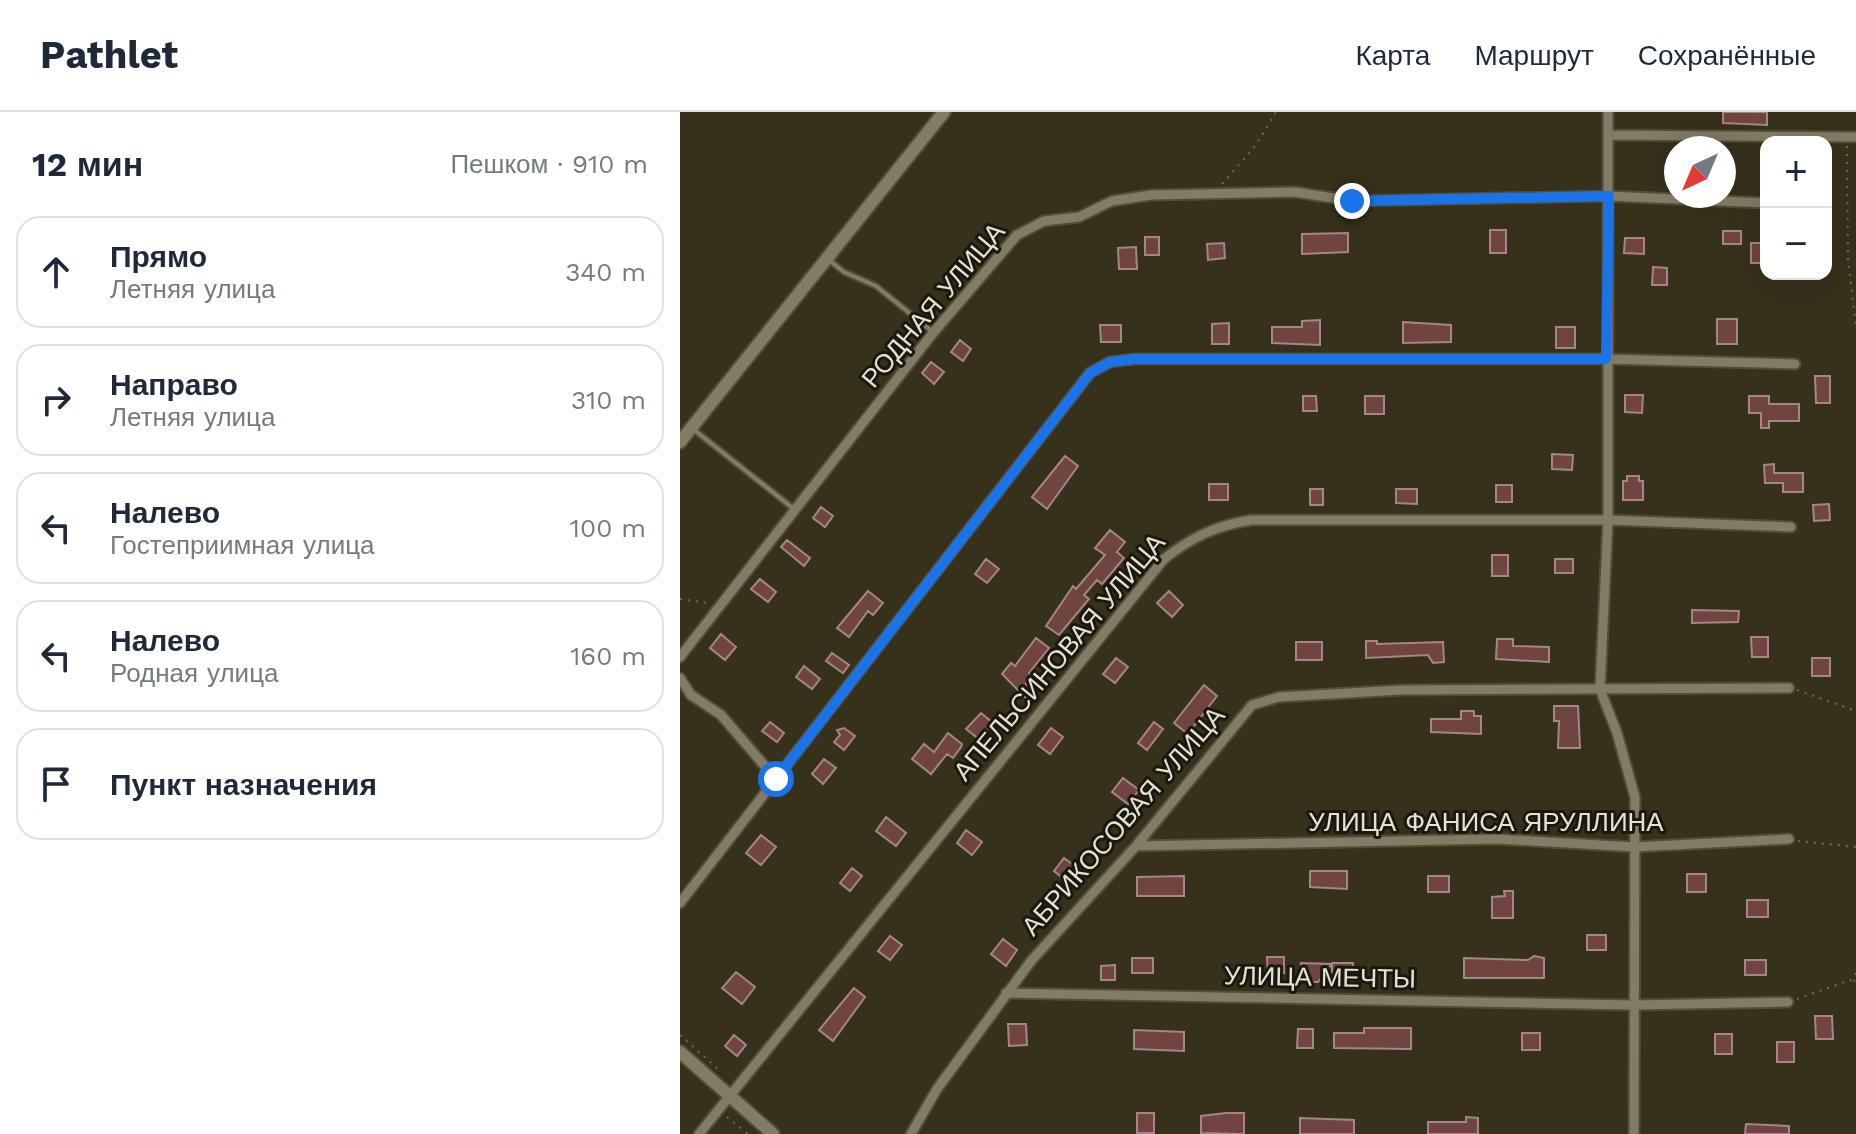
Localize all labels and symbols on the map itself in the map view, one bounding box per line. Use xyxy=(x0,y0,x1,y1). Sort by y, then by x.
north arrow xyxy=(1664,136,1736,208)
route end xyxy=(1334,183,1370,219)
street label: РОДНАЯ УЛИЦА xyxy=(855,216,1011,393)
street label: АПЕЛЬСИНОВАЯ УЛИЦА xyxy=(947,527,1171,786)
street label: АБРИКОСОВАЯ УЛИЦА xyxy=(1015,700,1231,942)
route start xyxy=(758,761,794,797)
street label: УЛИЦА ФАНИСА ЯРУЛЛИНА xyxy=(1308,807,1664,837)
street label: УЛИЦА МЕЧТЫ xyxy=(1224,960,1416,994)

